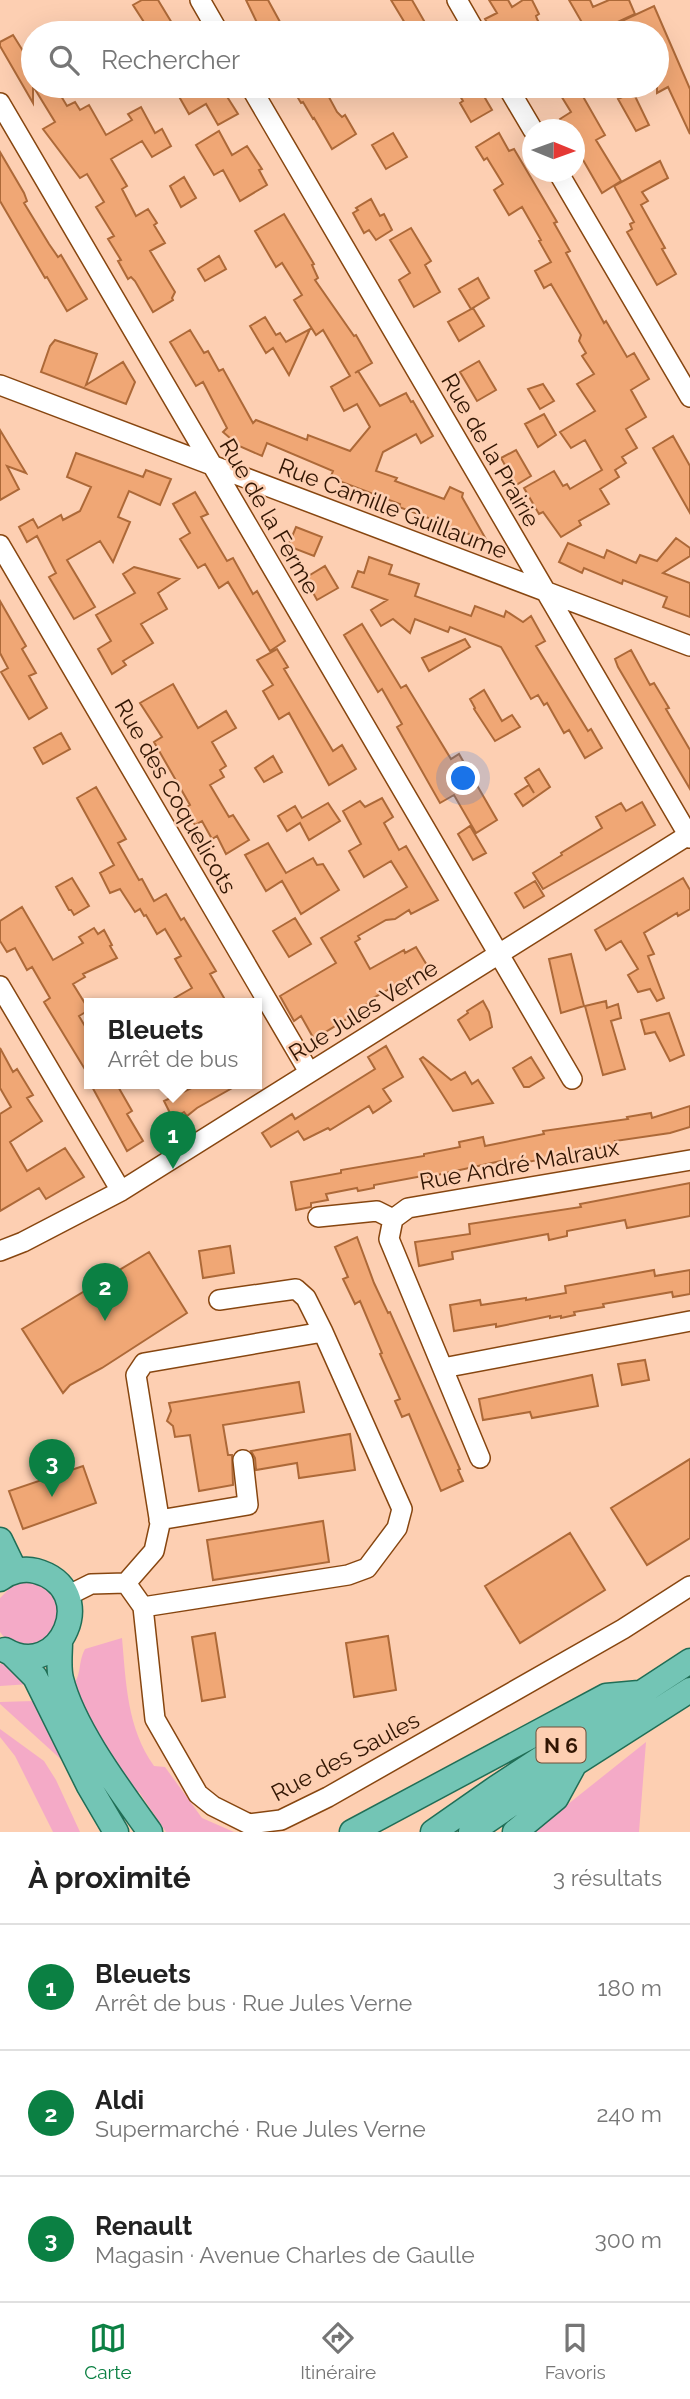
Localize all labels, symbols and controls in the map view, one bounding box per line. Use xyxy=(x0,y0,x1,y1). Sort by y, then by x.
search box xyxy=(21,21,669,98)
icon: search xyxy=(45,41,83,79)
text: Rechercher xyxy=(101,45,240,75)
north arrow xyxy=(522,119,585,182)
street label: Rue de la Prairie xyxy=(436,368,546,532)
street label: Rue de la Ferme xyxy=(215,433,325,599)
street label: Rue Camille Guillaume xyxy=(275,452,511,564)
street label: Rue des Coquelicots xyxy=(109,694,243,898)
your location xyxy=(446,761,480,795)
street label: Rue Jules Verne xyxy=(284,953,442,1067)
popup xyxy=(84,998,262,1089)
text: Bleuets xyxy=(108,1015,203,1045)
text: Arrêt de bus xyxy=(108,1045,238,1072)
pin: 1 xyxy=(150,1111,196,1169)
street label: Rue André Malraux xyxy=(417,1133,621,1195)
pin: 2 xyxy=(82,1263,128,1321)
pin: 3 xyxy=(29,1439,75,1497)
street label: Rue des Saules xyxy=(266,1706,424,1806)
road number: N 6 xyxy=(536,1728,586,1762)
text: À proximité xyxy=(28,1860,191,1895)
text: 3 résultats xyxy=(553,1864,662,1891)
text: Bleuets xyxy=(95,1959,191,1989)
text: 1 xyxy=(45,1974,57,2001)
text: 180 m xyxy=(597,1974,662,2001)
text: Arrêt de bus · Rue Jules Verne xyxy=(95,1989,412,2016)
text: Aldi xyxy=(95,2085,144,2115)
text: 2 xyxy=(45,2100,57,2127)
text: 240 m xyxy=(596,2100,662,2127)
text: Supermarché · Rue Jules Verne xyxy=(95,2115,426,2142)
text: Renault xyxy=(95,2211,192,2241)
text: 3 xyxy=(45,2226,57,2253)
text: 300 m xyxy=(595,2226,662,2253)
text: Magasin · Avenue Charles de Gaulle xyxy=(95,2241,475,2268)
tab: Carte xyxy=(84,2319,132,2383)
tab: Itinéraire xyxy=(300,2319,376,2383)
tab: Favoris xyxy=(545,2319,606,2383)

